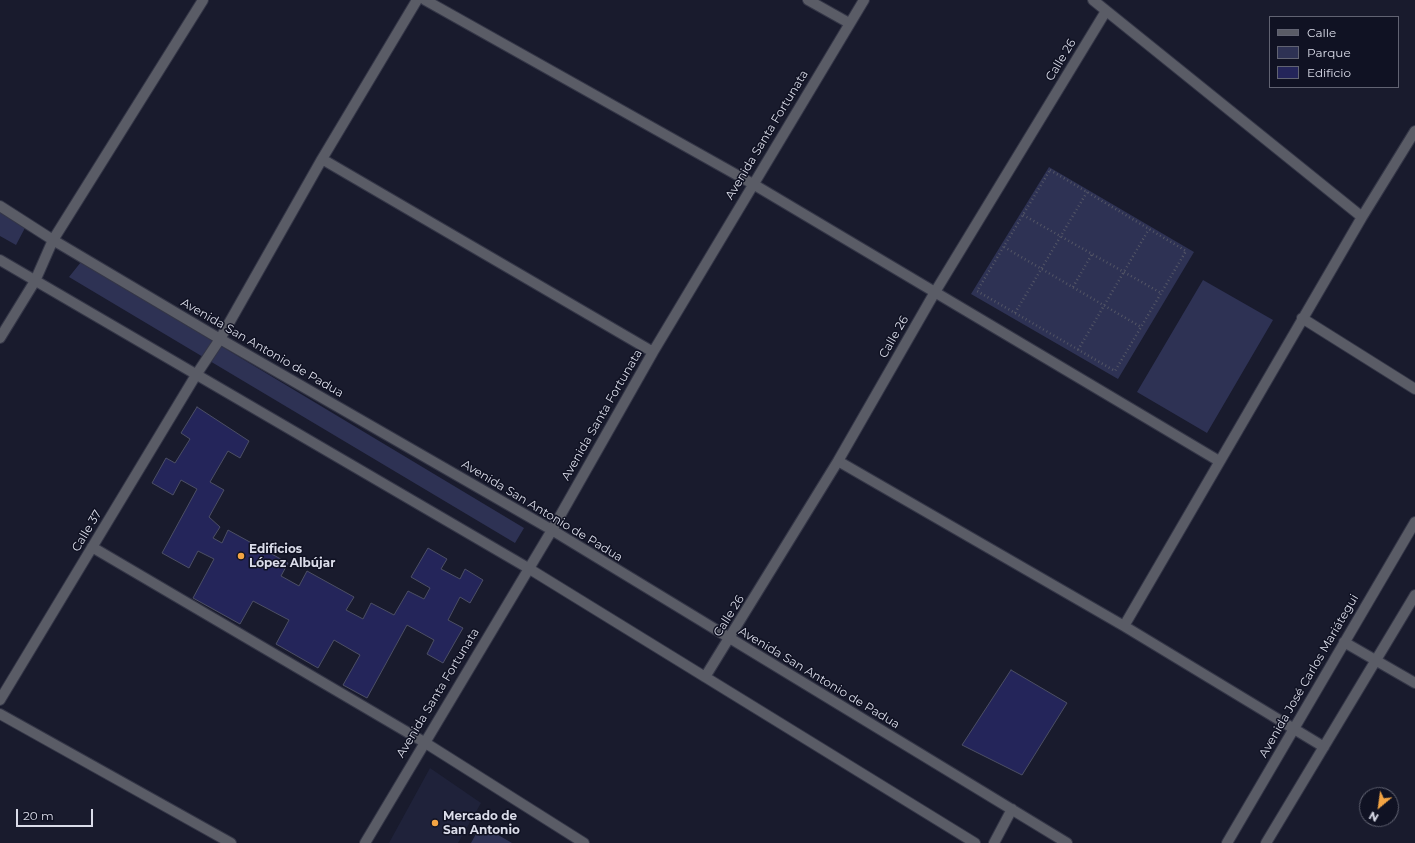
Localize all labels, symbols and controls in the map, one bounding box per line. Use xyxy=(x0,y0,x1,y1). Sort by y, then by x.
legend xyxy=(1269,16,1399,88)
text: Calle xyxy=(1307,25,1336,40)
street label: Calle 26 xyxy=(1043,36,1079,84)
text: Parque xyxy=(1307,45,1351,60)
text: Edificio xyxy=(1307,65,1351,80)
street label: Avenida Santa Fortunata xyxy=(723,68,811,202)
street label: Avenida San Antonio de Padua xyxy=(178,295,346,401)
street label: Calle 26 xyxy=(876,313,912,361)
street label: Avenida Santa Fortunata xyxy=(559,347,645,483)
street label: Avenida San Antonio de Padua xyxy=(459,457,625,565)
street label: Calle 37 xyxy=(69,508,105,554)
place label: Edificios López Albújar xyxy=(249,542,335,570)
marker: Edificios López Albújar xyxy=(236,551,246,561)
street label: Calle 26 xyxy=(711,592,747,640)
street label: Avenida José Carlos Mariátegui xyxy=(1256,592,1362,760)
street label: Avenida San Antonio de Padua xyxy=(736,624,902,732)
street label: Avenida Santa Fortunata xyxy=(394,626,482,760)
north arrow xyxy=(1359,787,1399,827)
scale bar xyxy=(18,801,95,827)
text: 20 m xyxy=(23,808,54,823)
text: N xyxy=(1366,808,1381,825)
place label: Mercado de San Antonio xyxy=(443,809,520,837)
marker: Mercado de San Antonio xyxy=(430,818,440,828)

